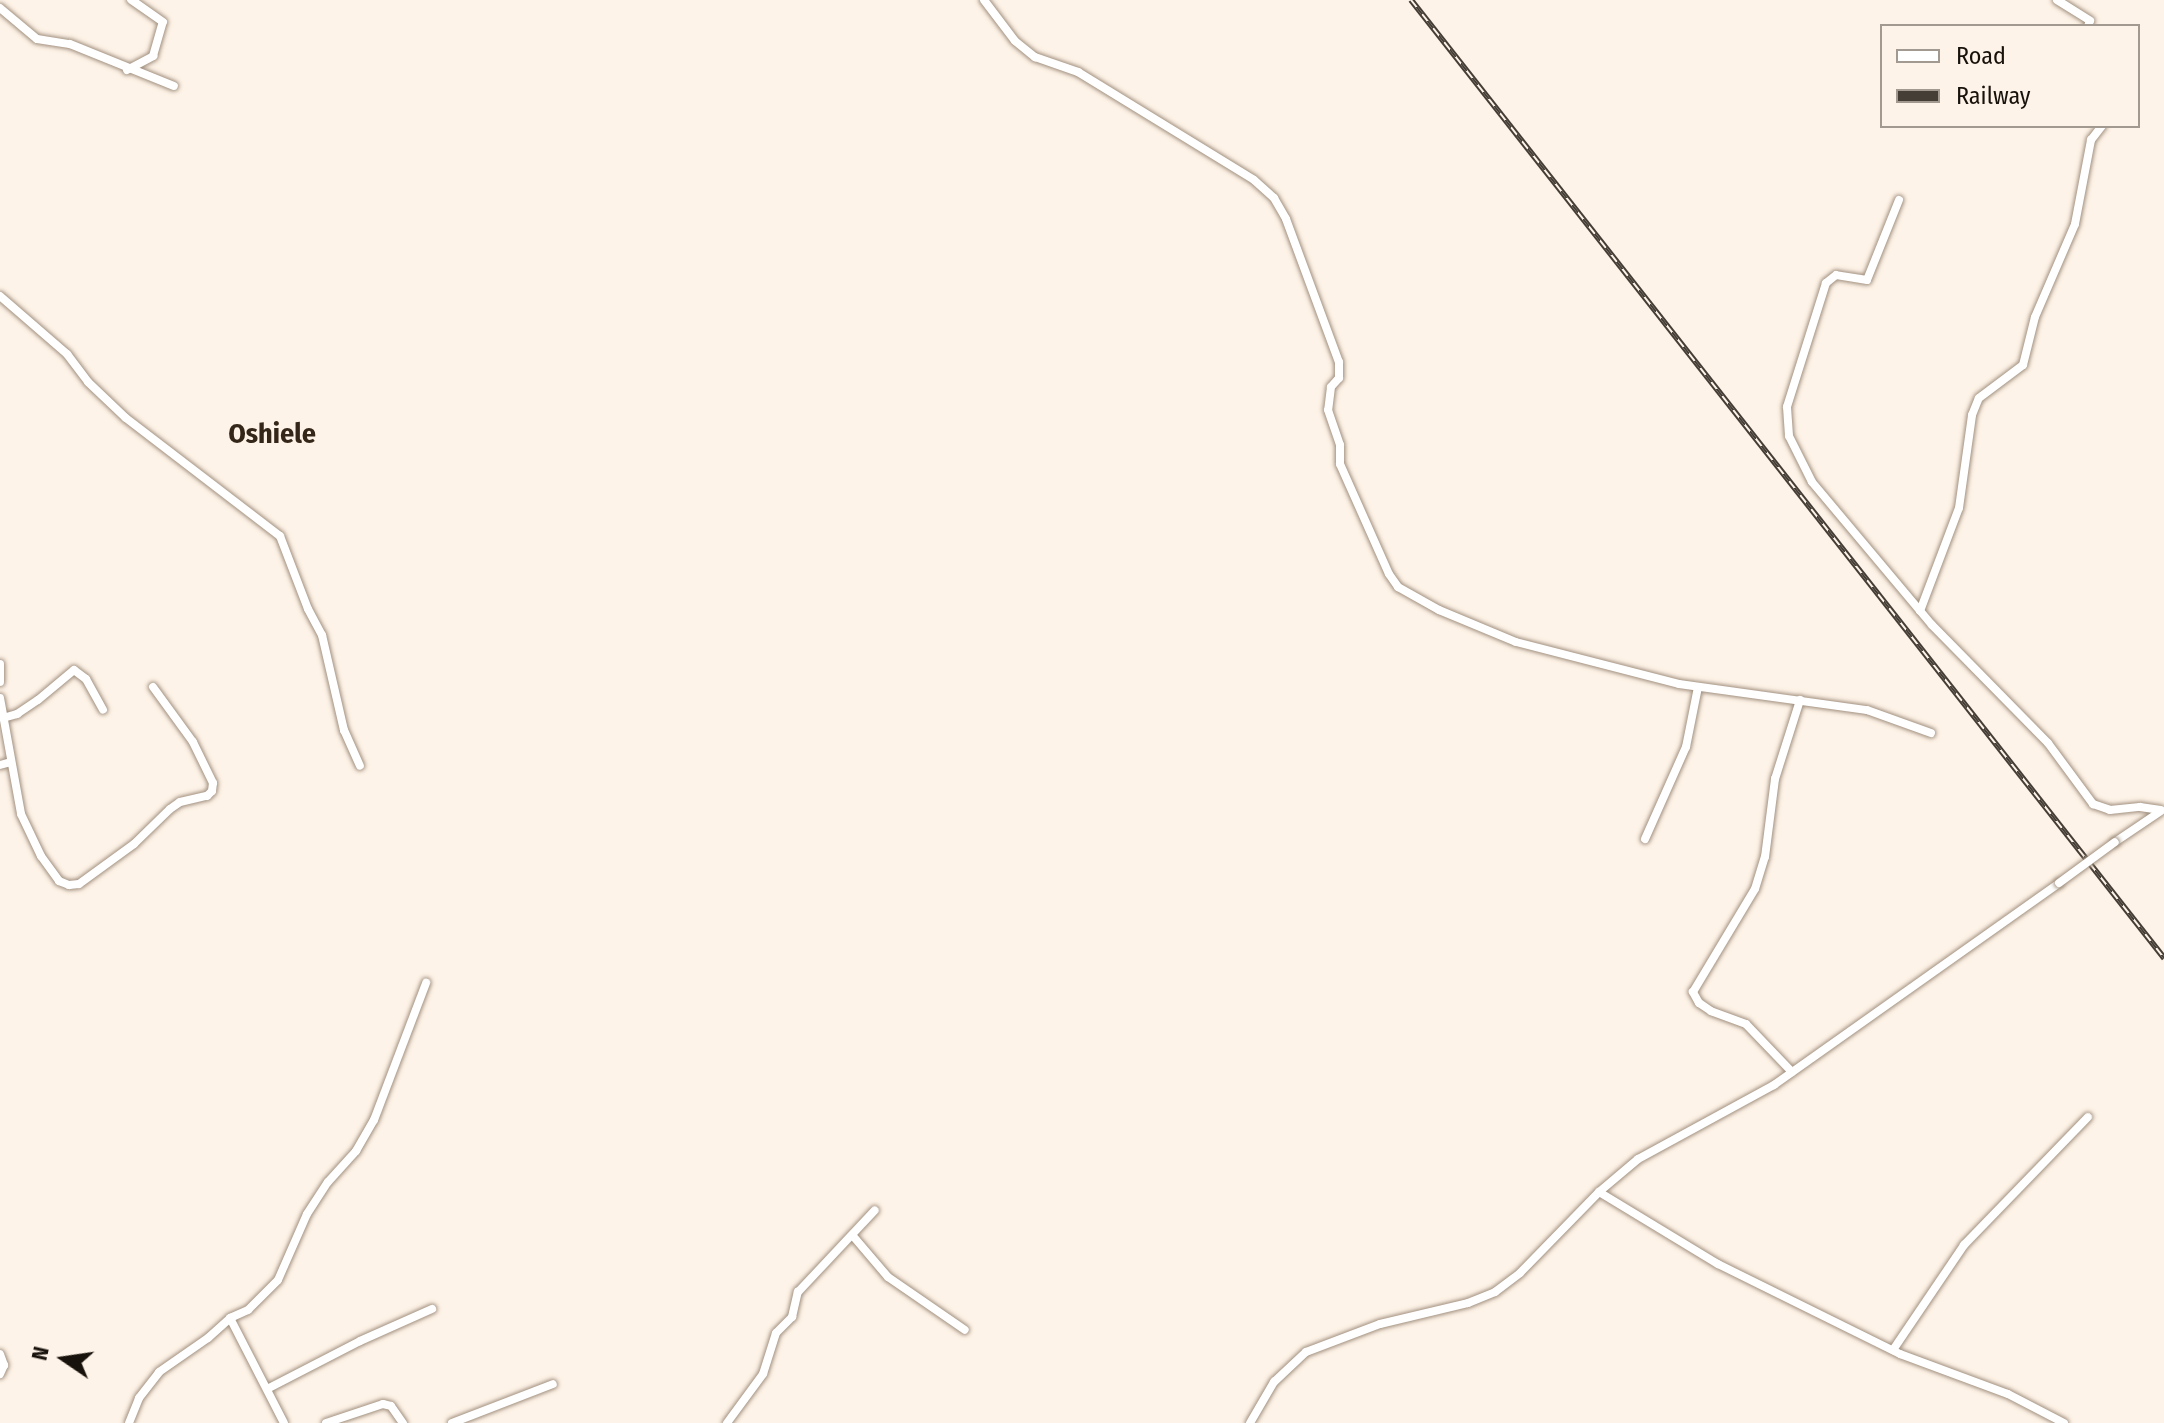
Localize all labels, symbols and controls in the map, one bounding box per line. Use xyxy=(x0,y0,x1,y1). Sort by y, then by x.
legend xyxy=(1880,24,2140,128)
text: Road xyxy=(1956,42,2006,70)
text: Railway xyxy=(1956,82,2031,110)
district label: Oshiele xyxy=(228,417,316,451)
north arrow xyxy=(24,1319,104,1399)
text: N xyxy=(25,1344,55,1363)

